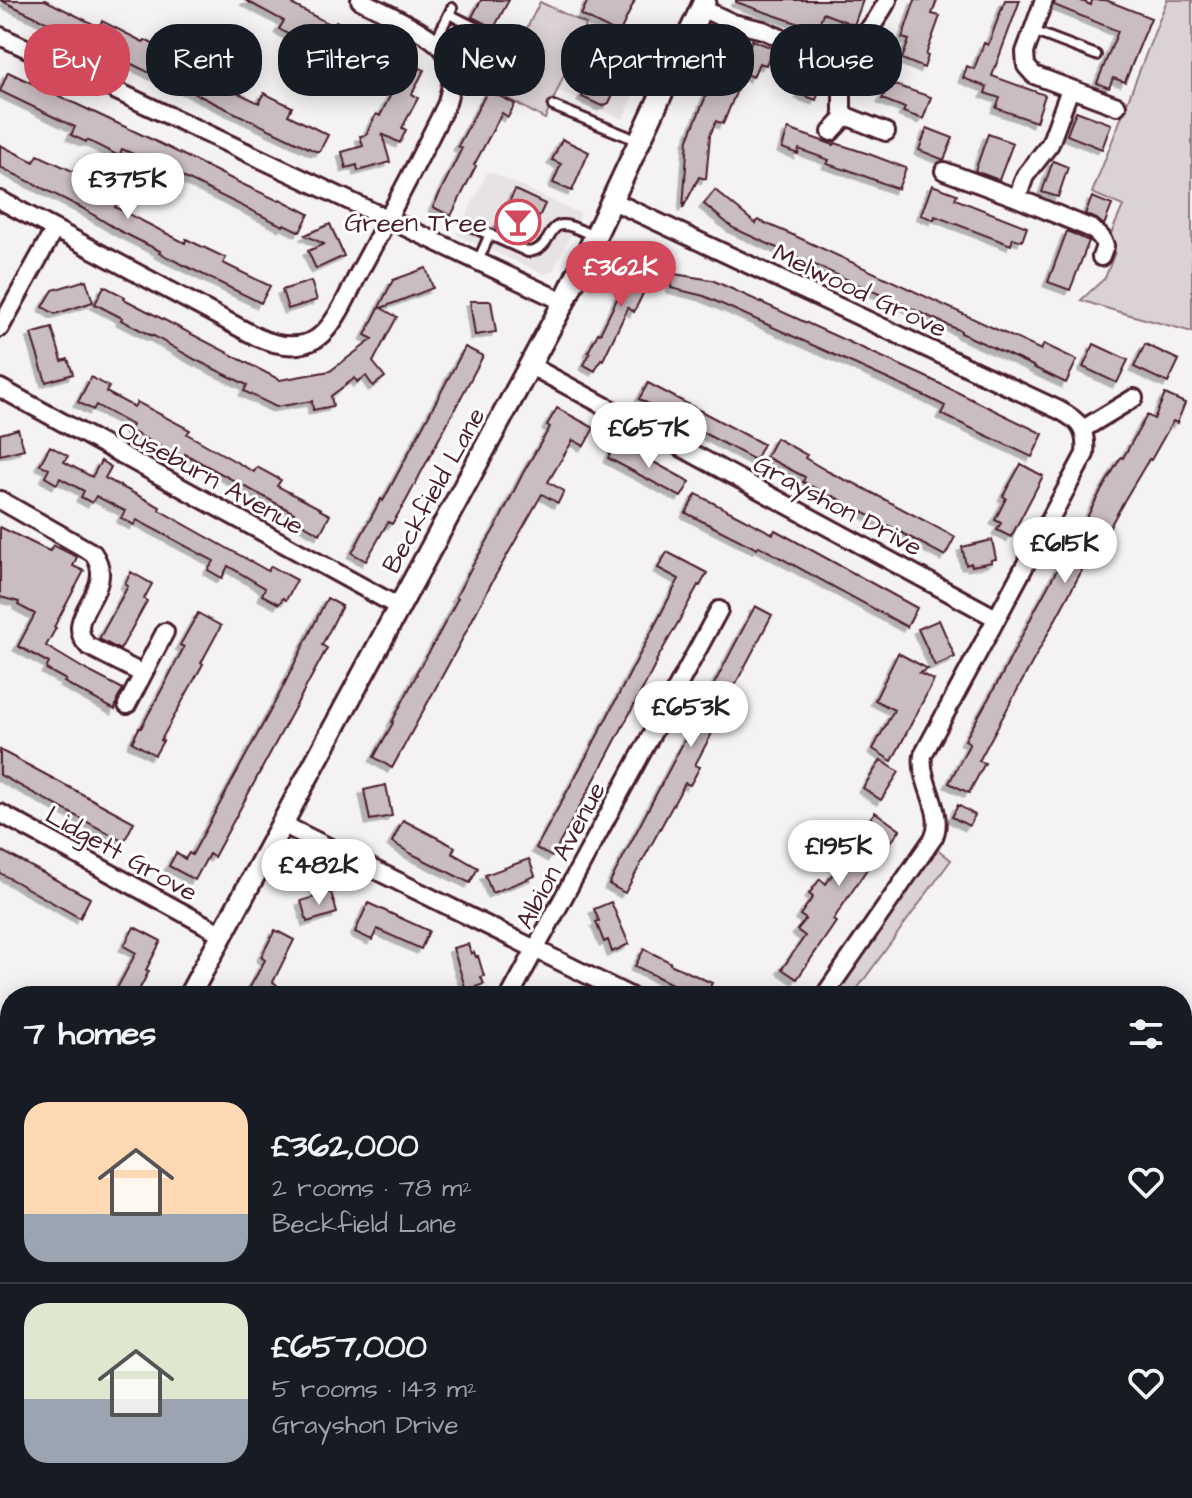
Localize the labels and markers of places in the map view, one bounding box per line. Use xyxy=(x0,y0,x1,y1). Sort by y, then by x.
pin: £375K xyxy=(72,153,184,221)
bar icon: Green Tree xyxy=(494,198,542,246)
place label: Green Tree xyxy=(344,205,487,241)
pin: £362K xyxy=(565,241,677,309)
pin: £657K xyxy=(593,402,705,470)
pin: £615K xyxy=(1009,517,1121,585)
pin: £653K xyxy=(635,681,747,749)
pin: £195K xyxy=(783,820,895,888)
pin: £482K xyxy=(263,839,375,907)

